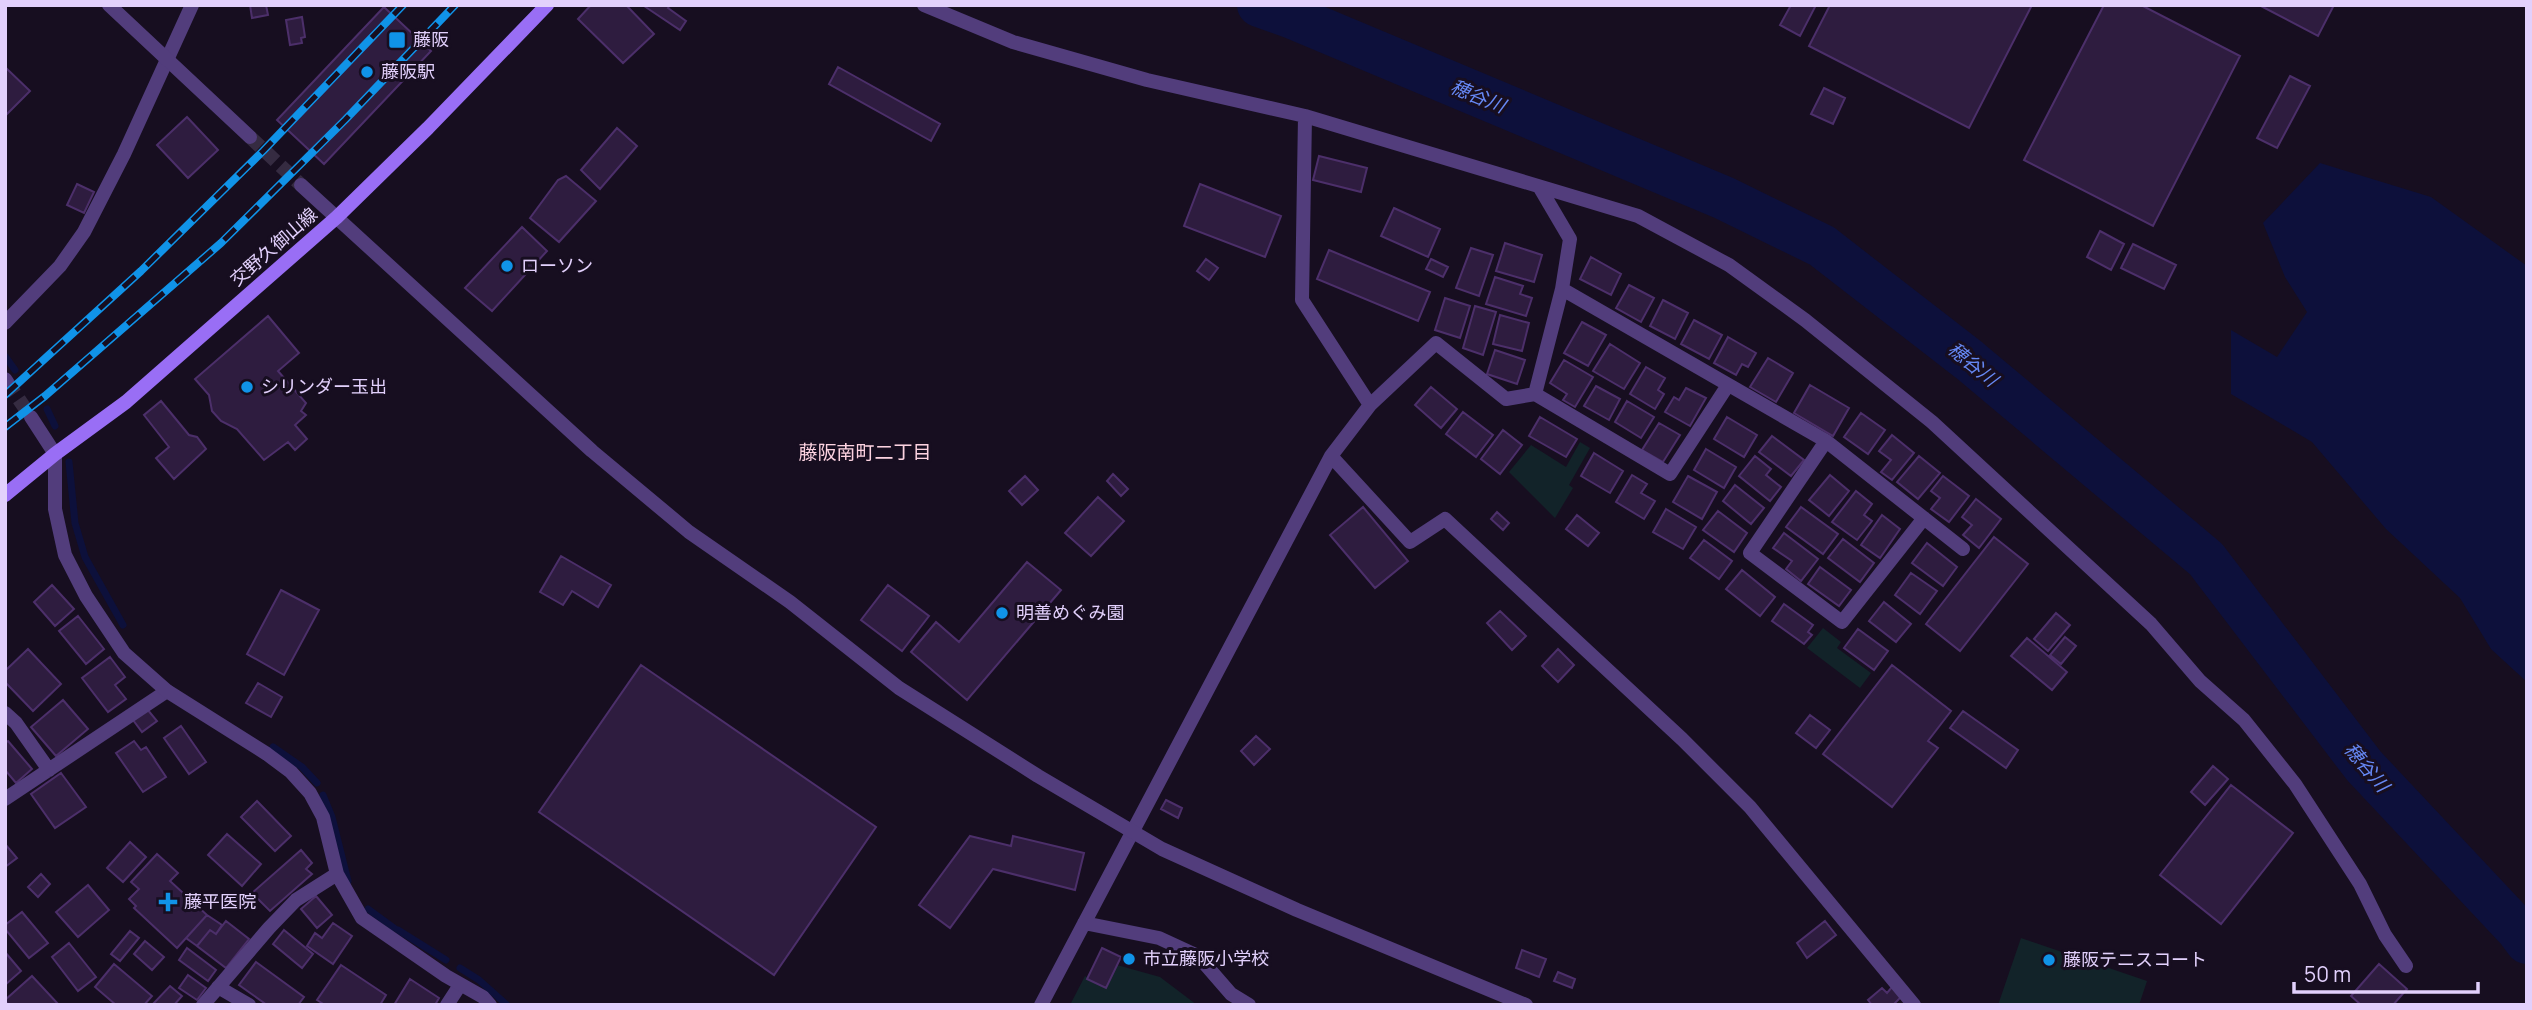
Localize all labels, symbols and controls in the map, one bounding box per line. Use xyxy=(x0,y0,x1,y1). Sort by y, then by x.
place label: 藤阪 xyxy=(413,27,449,51)
marker: 藤阪 xyxy=(387,30,407,50)
place label: 藤阪駅 xyxy=(381,59,435,83)
marker: 藤阪駅 xyxy=(359,64,375,80)
water label: 穂谷川 xyxy=(1447,73,1511,119)
street label: 交野久御山線 xyxy=(225,202,322,291)
place label: ローソン xyxy=(521,253,593,277)
marker: ローソン xyxy=(499,258,515,274)
water label: 穂谷川 xyxy=(1943,336,2005,393)
place label: シリンダー玉出 xyxy=(261,374,387,398)
marker: シリンダー玉出 xyxy=(239,379,255,395)
district label: 藤阪南町二丁目 xyxy=(798,439,932,465)
place label: 明善めぐみ園 xyxy=(1016,600,1125,624)
marker: 明善めぐみ園 xyxy=(994,605,1010,621)
water label: 穂谷川 xyxy=(2339,737,2397,799)
place label: 藤平医院 xyxy=(184,889,256,913)
marker: 藤平医院 xyxy=(158,892,178,912)
place label: 市立藤阪小学校 xyxy=(1143,946,1269,970)
place label: 藤阪テニスコート xyxy=(2063,947,2207,971)
scale bar xyxy=(2294,950,2478,994)
marker: 市立藤阪小学校 xyxy=(1121,951,1137,967)
marker: 藤阪テニスコート xyxy=(2041,952,2057,968)
text: 50 m xyxy=(2304,960,2351,988)

